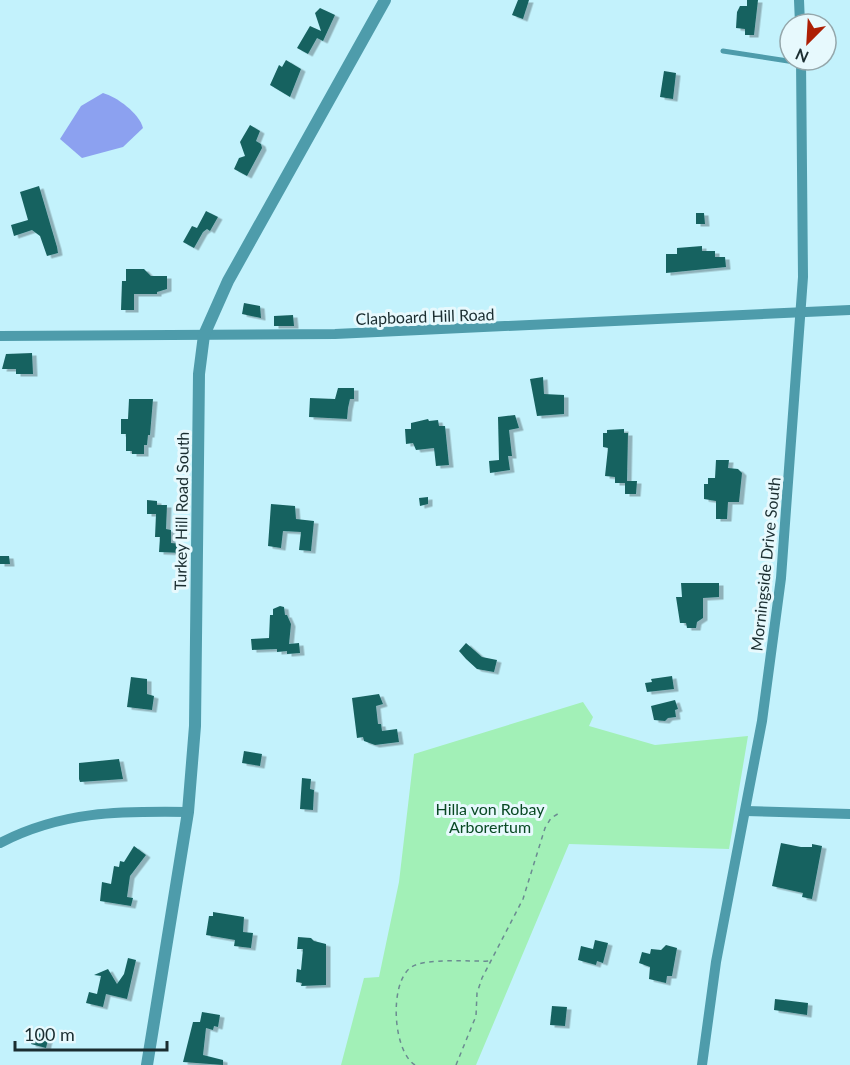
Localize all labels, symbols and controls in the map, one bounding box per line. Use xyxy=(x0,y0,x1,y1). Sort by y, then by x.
north arrow xyxy=(778,12,838,72)
text: N xyxy=(792,45,811,67)
street label: Clapboard Hill Road xyxy=(355,304,495,328)
street label: Turkey Hill Road South xyxy=(170,431,192,591)
street label: Morningside Drive South xyxy=(746,476,784,652)
park label: Hilla von Robay Arborertum xyxy=(436,799,545,836)
scale bar xyxy=(15,1014,166,1052)
text: 100 m xyxy=(24,1023,75,1045)

